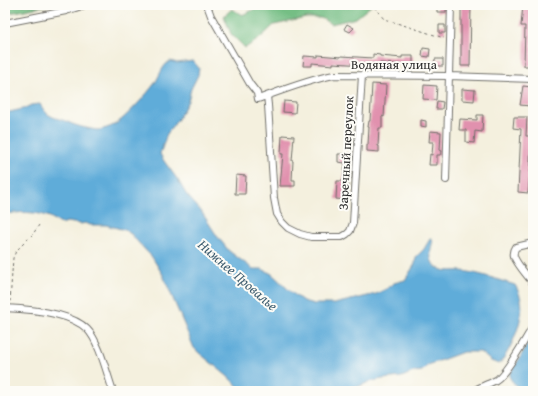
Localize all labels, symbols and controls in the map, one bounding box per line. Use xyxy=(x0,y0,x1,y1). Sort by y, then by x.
street label: Водяная улица xyxy=(351,55,438,74)
street label: Заречный переулок xyxy=(334,95,358,210)
water label: Нижнее Провалье xyxy=(194,235,282,316)

